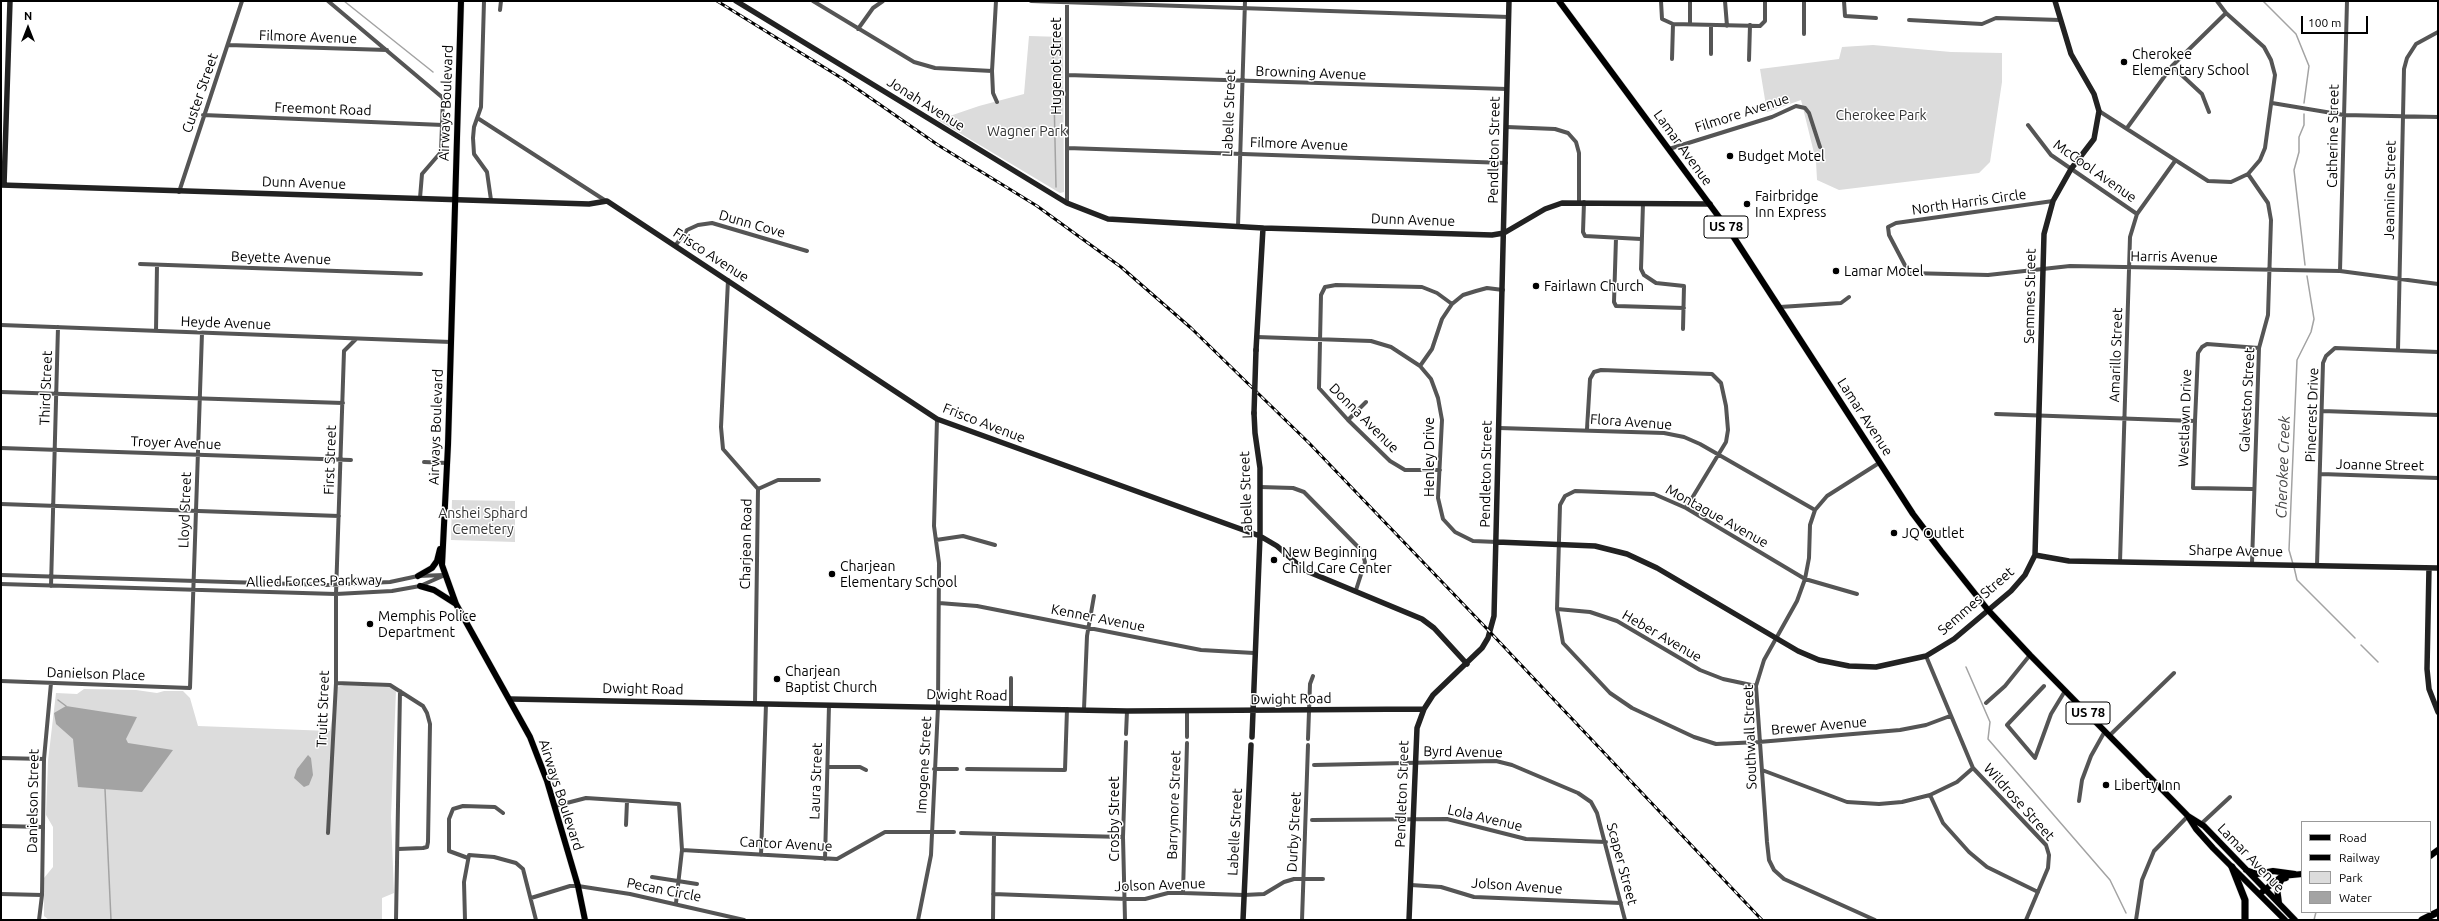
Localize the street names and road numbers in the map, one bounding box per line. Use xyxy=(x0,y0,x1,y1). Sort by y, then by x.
street label: Hugenot Street xyxy=(1048,17,1064,115)
street label: Filmore Avenue xyxy=(259,27,357,47)
street label: Airways Boulevard xyxy=(436,45,456,161)
street label: Custer Street xyxy=(178,51,222,135)
street label: Browning Avenue xyxy=(1255,63,1367,83)
street label: Labelle Street xyxy=(1219,69,1239,157)
street label: Jonah Avenue xyxy=(884,73,968,135)
street label: Catherine Street xyxy=(2324,84,2342,188)
street label: Filmore Avenue xyxy=(1693,90,1791,136)
street label: Pendleton Street xyxy=(1485,96,1503,204)
street label: Freemont Road xyxy=(274,99,372,119)
street label: Lamar Avenue xyxy=(1650,107,1716,189)
street label: Filmore Avenue xyxy=(1250,134,1348,154)
street label: McCool Avenue xyxy=(2050,136,2140,206)
street label: Jeannine Street xyxy=(2381,140,2399,240)
street label: Dunn Avenue xyxy=(262,173,346,193)
street label: North Harris Circle xyxy=(1911,186,2027,218)
street label: Dunn Cove xyxy=(717,207,787,241)
street label: Dunn Avenue xyxy=(1371,210,1455,230)
road number: US 78 xyxy=(1704,216,1748,238)
street label: Frisco Avenue xyxy=(670,224,752,286)
street label: Beyette Avenue xyxy=(231,248,331,268)
street label: Semmes Street xyxy=(2021,248,2039,344)
street label: Harris Avenue xyxy=(2130,248,2218,266)
street label: Amarillo Street xyxy=(2106,307,2126,403)
street label: Heyde Avenue xyxy=(180,313,272,333)
street label: Galveston Street xyxy=(2236,347,2258,453)
street label: Third Street xyxy=(36,350,56,426)
street label: Pinecrest Drive xyxy=(2302,367,2322,463)
street label: Airways Boulevard xyxy=(426,369,446,485)
street label: Westlawn Drive xyxy=(2175,369,2195,467)
street label: Lamar Avenue xyxy=(1834,375,1896,459)
street label: Donna Avenue xyxy=(1326,380,1402,456)
street label: Frisco Avenue xyxy=(940,400,1028,446)
street label: Flora Avenue xyxy=(1589,411,1673,433)
street label: Henley Drive xyxy=(1421,417,1437,497)
street label: Pendleton Street xyxy=(1477,420,1495,528)
street label: First Street xyxy=(320,425,340,495)
street label: Troyer Avenue xyxy=(130,433,222,453)
street label: Labelle Street xyxy=(1236,451,1256,539)
street label: Joanne Street xyxy=(2336,456,2424,474)
street label: Lloyd Street xyxy=(175,472,195,548)
street label: Montague Avenue xyxy=(1663,481,1771,551)
street label: Charjean Road xyxy=(737,498,755,590)
street label: Sharpe Avenue xyxy=(2189,542,2283,560)
street label: Semmes Street xyxy=(1935,563,2017,639)
street label: Allied Forces Parkway xyxy=(246,571,382,591)
street label: Kenner Avenue xyxy=(1050,601,1146,635)
street label: Heber Avenue xyxy=(1619,606,1705,666)
street label: Danielson Place xyxy=(46,664,146,684)
street label: Truitt Street xyxy=(313,670,333,748)
street label: Dwight Road xyxy=(602,680,684,698)
street label: Southwall Street xyxy=(1740,684,1760,790)
street label: Dwight Road xyxy=(926,686,1008,704)
street label: Dwight Road xyxy=(1250,690,1332,708)
road number: US 78 xyxy=(2066,702,2110,724)
street label: Brewer Avenue xyxy=(1770,713,1868,739)
street label: Imogene Street xyxy=(913,716,935,814)
street label: Airways Boulevard xyxy=(535,737,587,853)
street label: Pendleton Street xyxy=(1392,740,1412,848)
street label: Laura Street xyxy=(806,742,826,820)
street label: Byrd Avenue xyxy=(1423,743,1503,761)
street label: Danielson Street xyxy=(24,749,42,853)
street label: Barrymore Street xyxy=(1164,750,1184,860)
street label: Wildrose Street xyxy=(1980,760,2058,844)
street label: Crosby Street xyxy=(1106,776,1122,862)
street label: Labelle Street xyxy=(1224,788,1246,876)
street label: Durby Street xyxy=(1284,791,1304,873)
street label: Lola Avenue xyxy=(1446,801,1524,835)
street label: Lamar Avenue xyxy=(2214,820,2288,896)
street label: Scaper Street xyxy=(1603,821,1641,907)
street label: Cantor Avenue xyxy=(739,833,833,855)
street label: Jolson Avenue xyxy=(1471,874,1563,898)
street label: Pecan Circle xyxy=(625,875,703,905)
street label: Jolson Avenue xyxy=(1114,875,1206,895)

